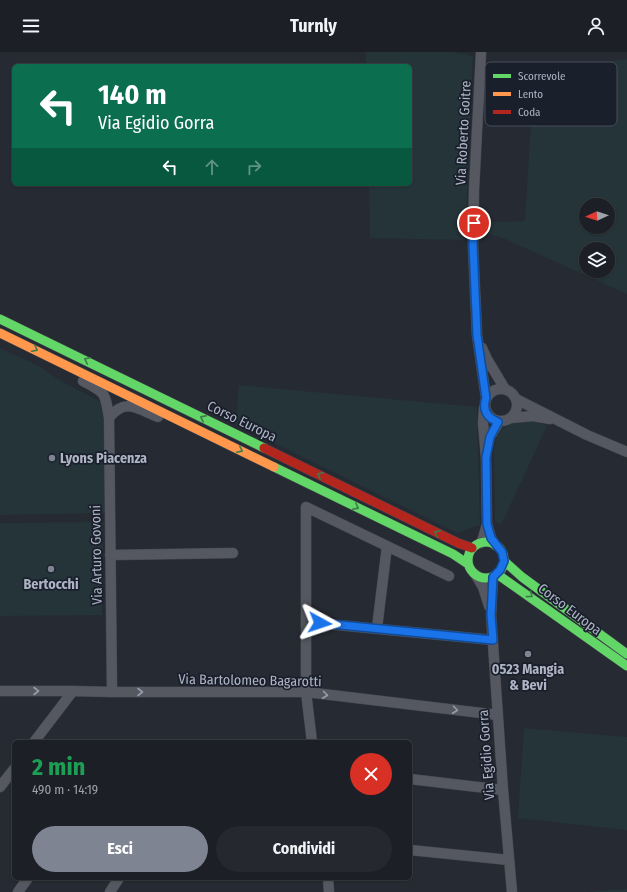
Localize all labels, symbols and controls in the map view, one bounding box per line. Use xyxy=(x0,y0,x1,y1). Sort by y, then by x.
icon: menu xyxy=(20,15,42,37)
text: Turnly xyxy=(290,15,337,37)
icon: person xyxy=(585,15,607,37)
legend xyxy=(485,62,617,126)
text: Scorrevole xyxy=(518,70,565,83)
text: 140 m xyxy=(98,78,167,111)
icon: left xyxy=(32,80,84,132)
street label: Via Roberto Goitre xyxy=(452,80,475,186)
text: Lento xyxy=(518,88,543,101)
text: Coda xyxy=(518,106,540,119)
text: Via Egidio Gorra xyxy=(98,112,214,134)
icon: left xyxy=(159,156,181,178)
icon: ahead xyxy=(201,156,223,178)
icon: right xyxy=(243,156,265,178)
north arrow xyxy=(579,198,615,234)
map controls xyxy=(579,198,615,278)
pin xyxy=(457,206,491,240)
icon: arrive xyxy=(463,212,485,234)
button: layers xyxy=(579,242,615,278)
one-way arrow xyxy=(31,345,38,352)
one-way arrow xyxy=(83,357,91,365)
street label: Corso Europa xyxy=(204,397,279,446)
one-way arrow xyxy=(200,415,207,423)
one-way arrow xyxy=(235,445,243,453)
place label: Lyons Piacenza xyxy=(60,450,147,467)
marker: Lyons Piacenza xyxy=(47,453,57,463)
one-way arrow xyxy=(317,472,324,480)
one-way arrow xyxy=(352,502,360,510)
street label: Via Arturo Govoni xyxy=(87,505,106,605)
one-way arrow xyxy=(433,530,441,538)
marker: Bertocchi xyxy=(46,564,56,574)
place label: Bertocchi xyxy=(23,576,79,593)
street label: Corso Europa xyxy=(535,580,605,639)
one-way arrow xyxy=(525,591,532,598)
position arrow xyxy=(299,602,341,644)
marker: 0523 Mangia & Bevi xyxy=(523,649,533,659)
place label: 0523 Mangia & Bevi xyxy=(492,661,564,694)
street label: Via Bartolomeo Bagarotti xyxy=(178,671,322,690)
one-way arrow xyxy=(33,687,39,695)
one-way arrow xyxy=(137,688,143,696)
one-way arrow xyxy=(322,690,328,699)
one-way arrow xyxy=(451,705,458,714)
street label: Via Egidio Gorra xyxy=(475,709,498,801)
text: 2 min xyxy=(32,753,85,781)
button: close xyxy=(350,753,392,795)
text: 490 m · 14:19 xyxy=(32,782,98,797)
button: Esci xyxy=(32,826,208,872)
button: Condividi xyxy=(216,826,392,872)

